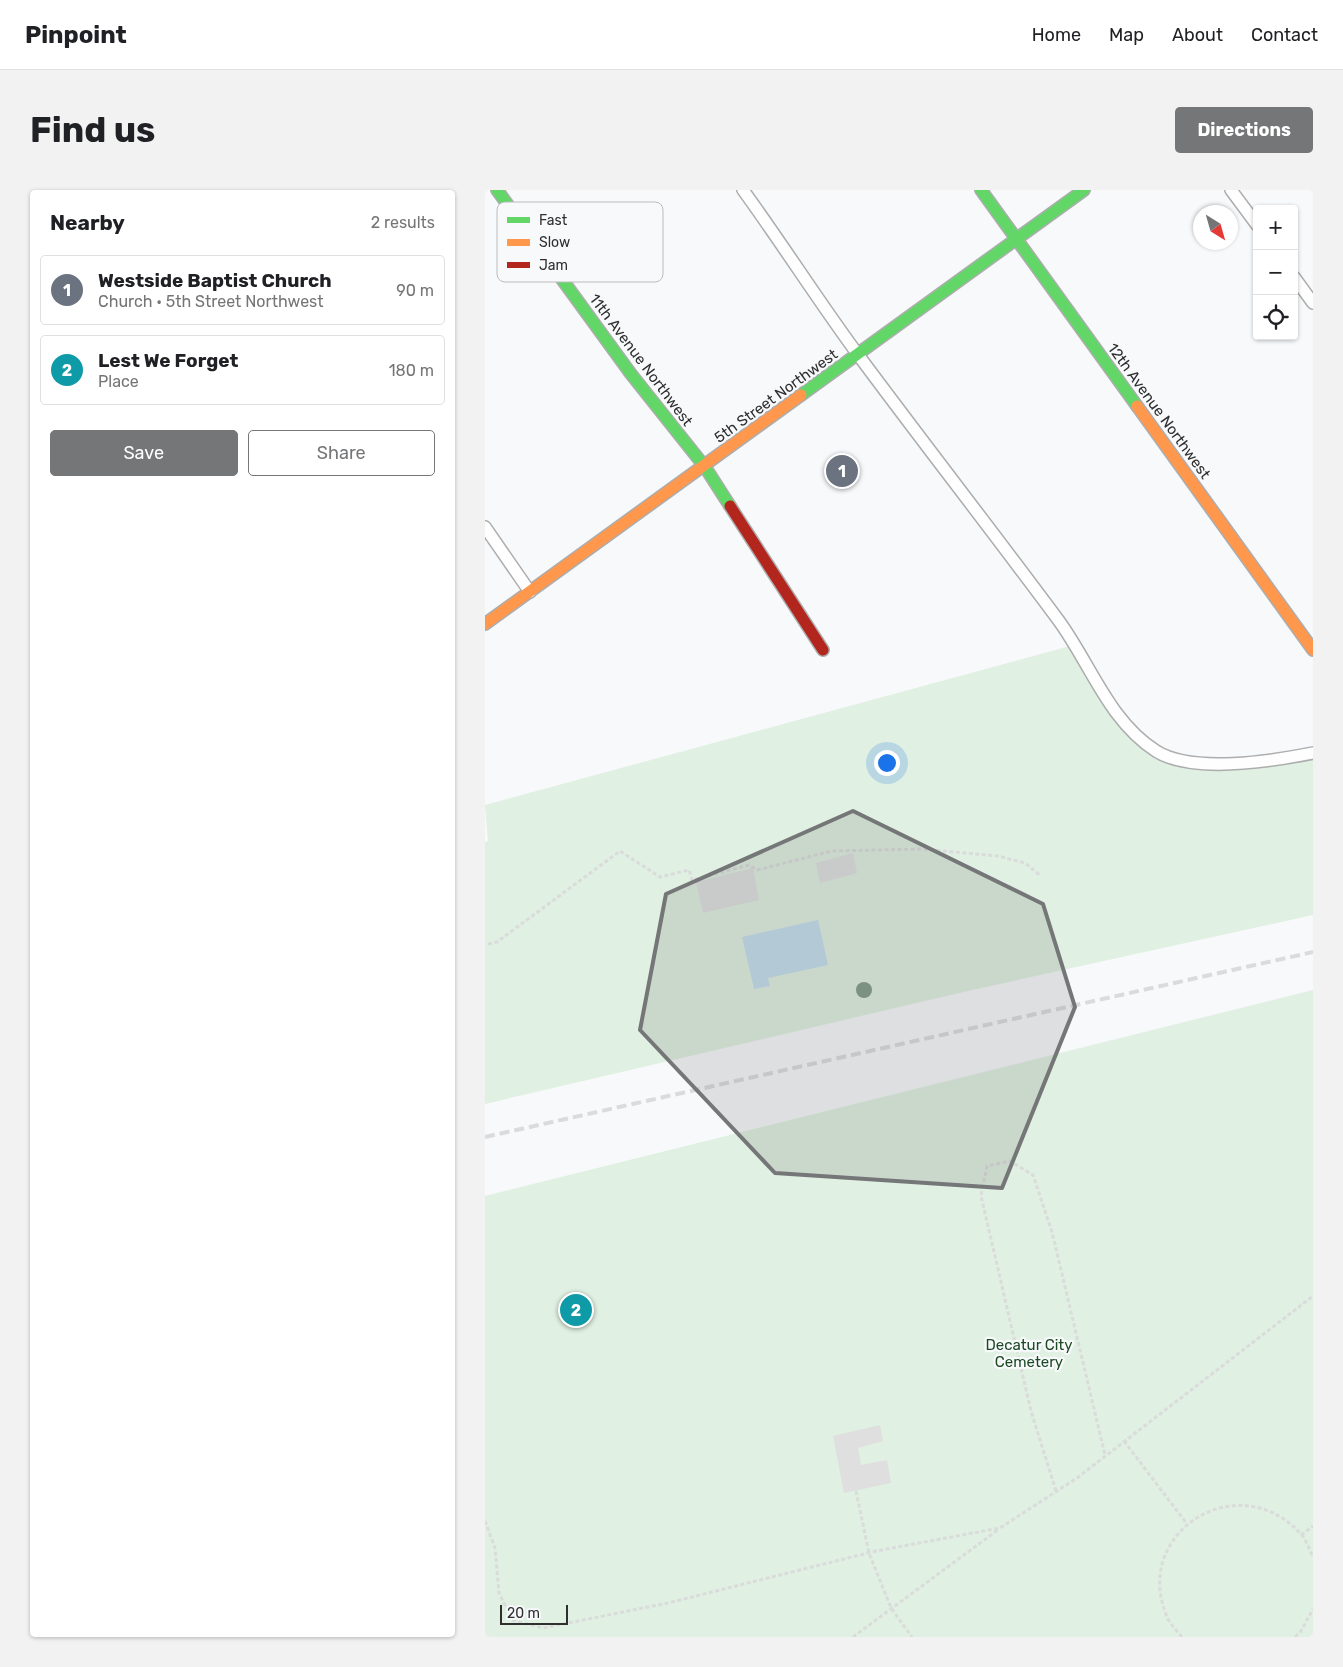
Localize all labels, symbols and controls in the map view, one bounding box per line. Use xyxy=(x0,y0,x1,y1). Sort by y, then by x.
text: Pinpoint xyxy=(25,21,127,49)
text: Home xyxy=(1032,24,1081,46)
text: Map xyxy=(1109,24,1144,46)
text: About xyxy=(1172,24,1223,46)
text: Contact xyxy=(1251,24,1318,46)
button: Directions xyxy=(1175,107,1313,153)
text: Find us xyxy=(30,109,155,151)
legend xyxy=(497,202,663,282)
north arrow xyxy=(1193,205,1238,250)
map controls xyxy=(1253,205,1298,340)
button: + xyxy=(1253,205,1298,250)
text: Nearby xyxy=(50,210,125,235)
text: Fast xyxy=(539,212,568,229)
text: 2 results xyxy=(371,213,435,232)
text: Slow xyxy=(539,234,570,251)
button: − xyxy=(1253,250,1298,295)
text: Jam xyxy=(539,257,568,274)
text: Westside Baptist Church xyxy=(98,269,332,292)
text: 1 xyxy=(63,281,71,300)
text: 90 m xyxy=(396,281,434,300)
street label: 11th Avenue Northwest xyxy=(585,290,697,430)
text: Church · 5th Street Northwest xyxy=(98,292,324,311)
button: locate xyxy=(1253,295,1298,340)
street label: 12th Avenue Northwest xyxy=(1104,340,1214,482)
street label: 5th Street Northwest xyxy=(711,345,841,447)
text: Lest We Forget xyxy=(98,349,238,372)
text: 2 xyxy=(62,361,72,380)
text: 180 m xyxy=(389,361,434,380)
text: Place xyxy=(98,372,139,391)
button: Save xyxy=(50,430,238,476)
button: Share xyxy=(248,430,435,476)
pin: 1 xyxy=(826,452,858,490)
your location xyxy=(874,750,900,776)
pin: 2 xyxy=(560,1291,592,1329)
park label: Decatur City Cemetery xyxy=(986,1336,1072,1371)
scale bar xyxy=(500,1602,567,1625)
text: 20 m xyxy=(507,1605,540,1622)

